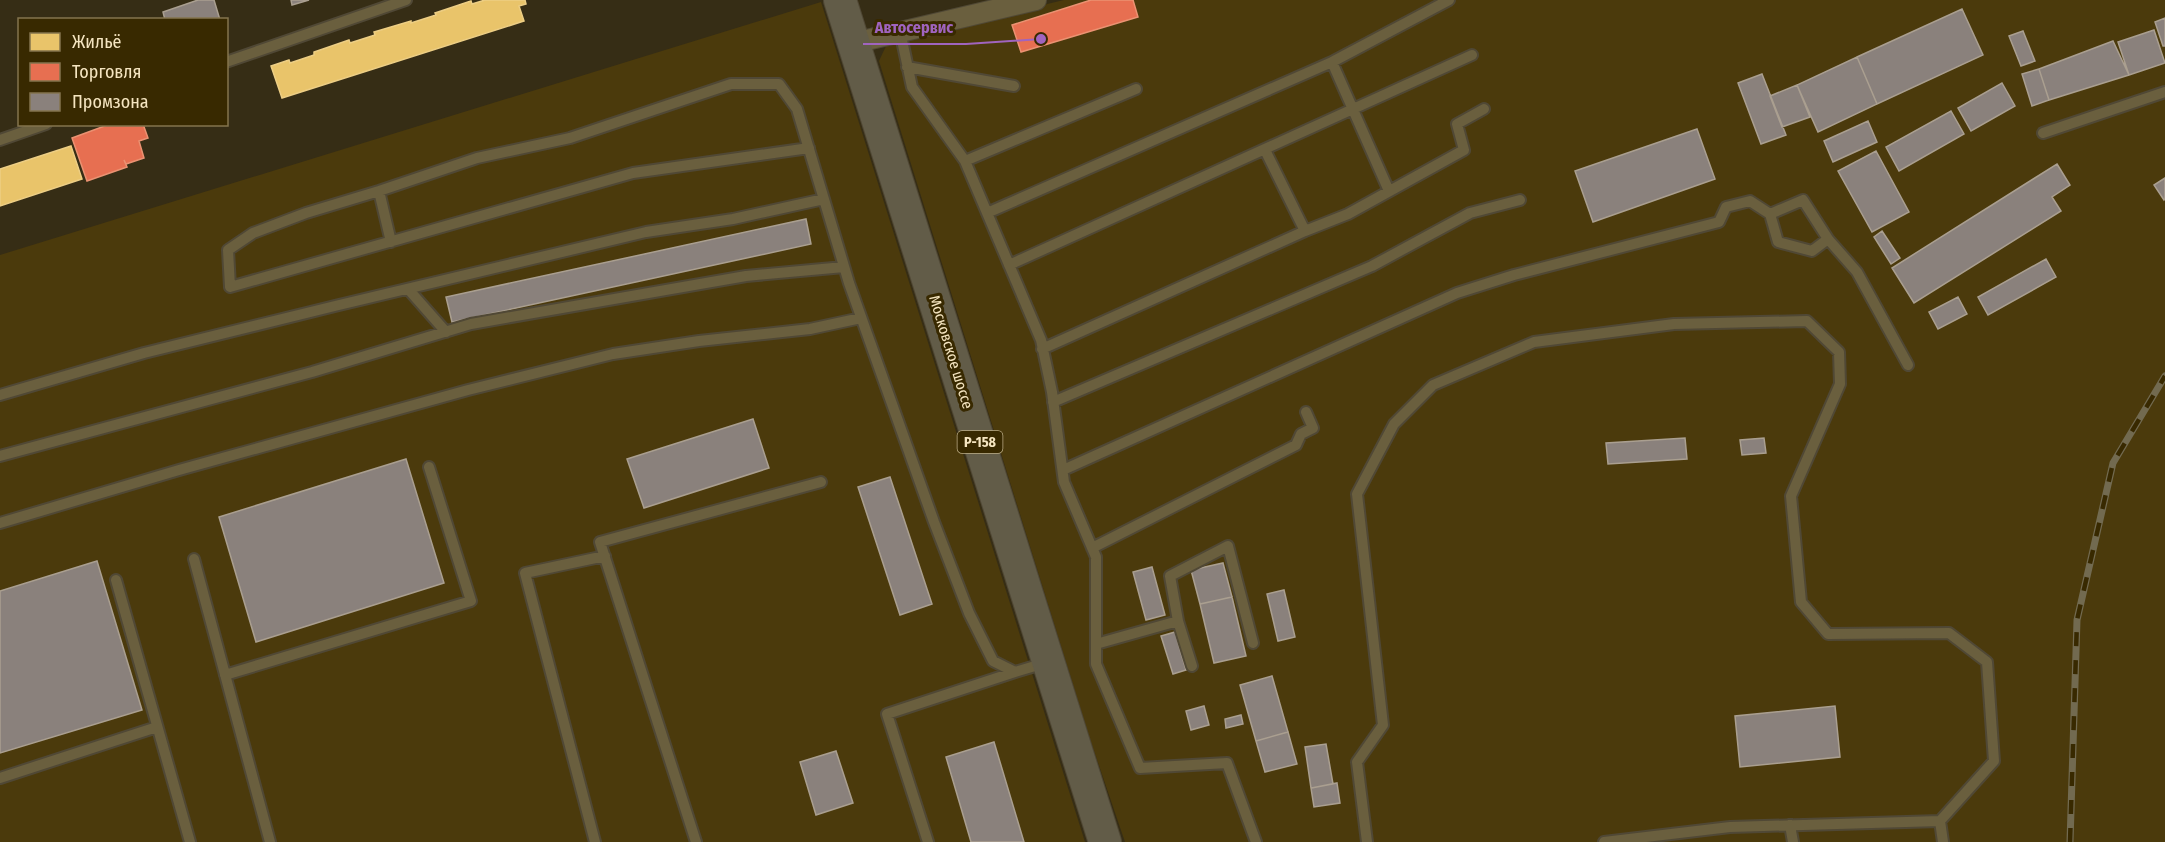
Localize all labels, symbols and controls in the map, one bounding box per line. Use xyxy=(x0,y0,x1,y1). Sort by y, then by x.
callout: Автосервис xyxy=(863,10,966,44)
legend xyxy=(18,18,228,126)
text: Автосервис xyxy=(874,18,953,37)
text: Жильё xyxy=(72,31,122,53)
text: Торговля xyxy=(72,61,141,83)
text: Промзона xyxy=(72,91,149,113)
street label: Московское шоссе xyxy=(925,293,977,411)
road number: Р-158 xyxy=(958,431,1002,453)

